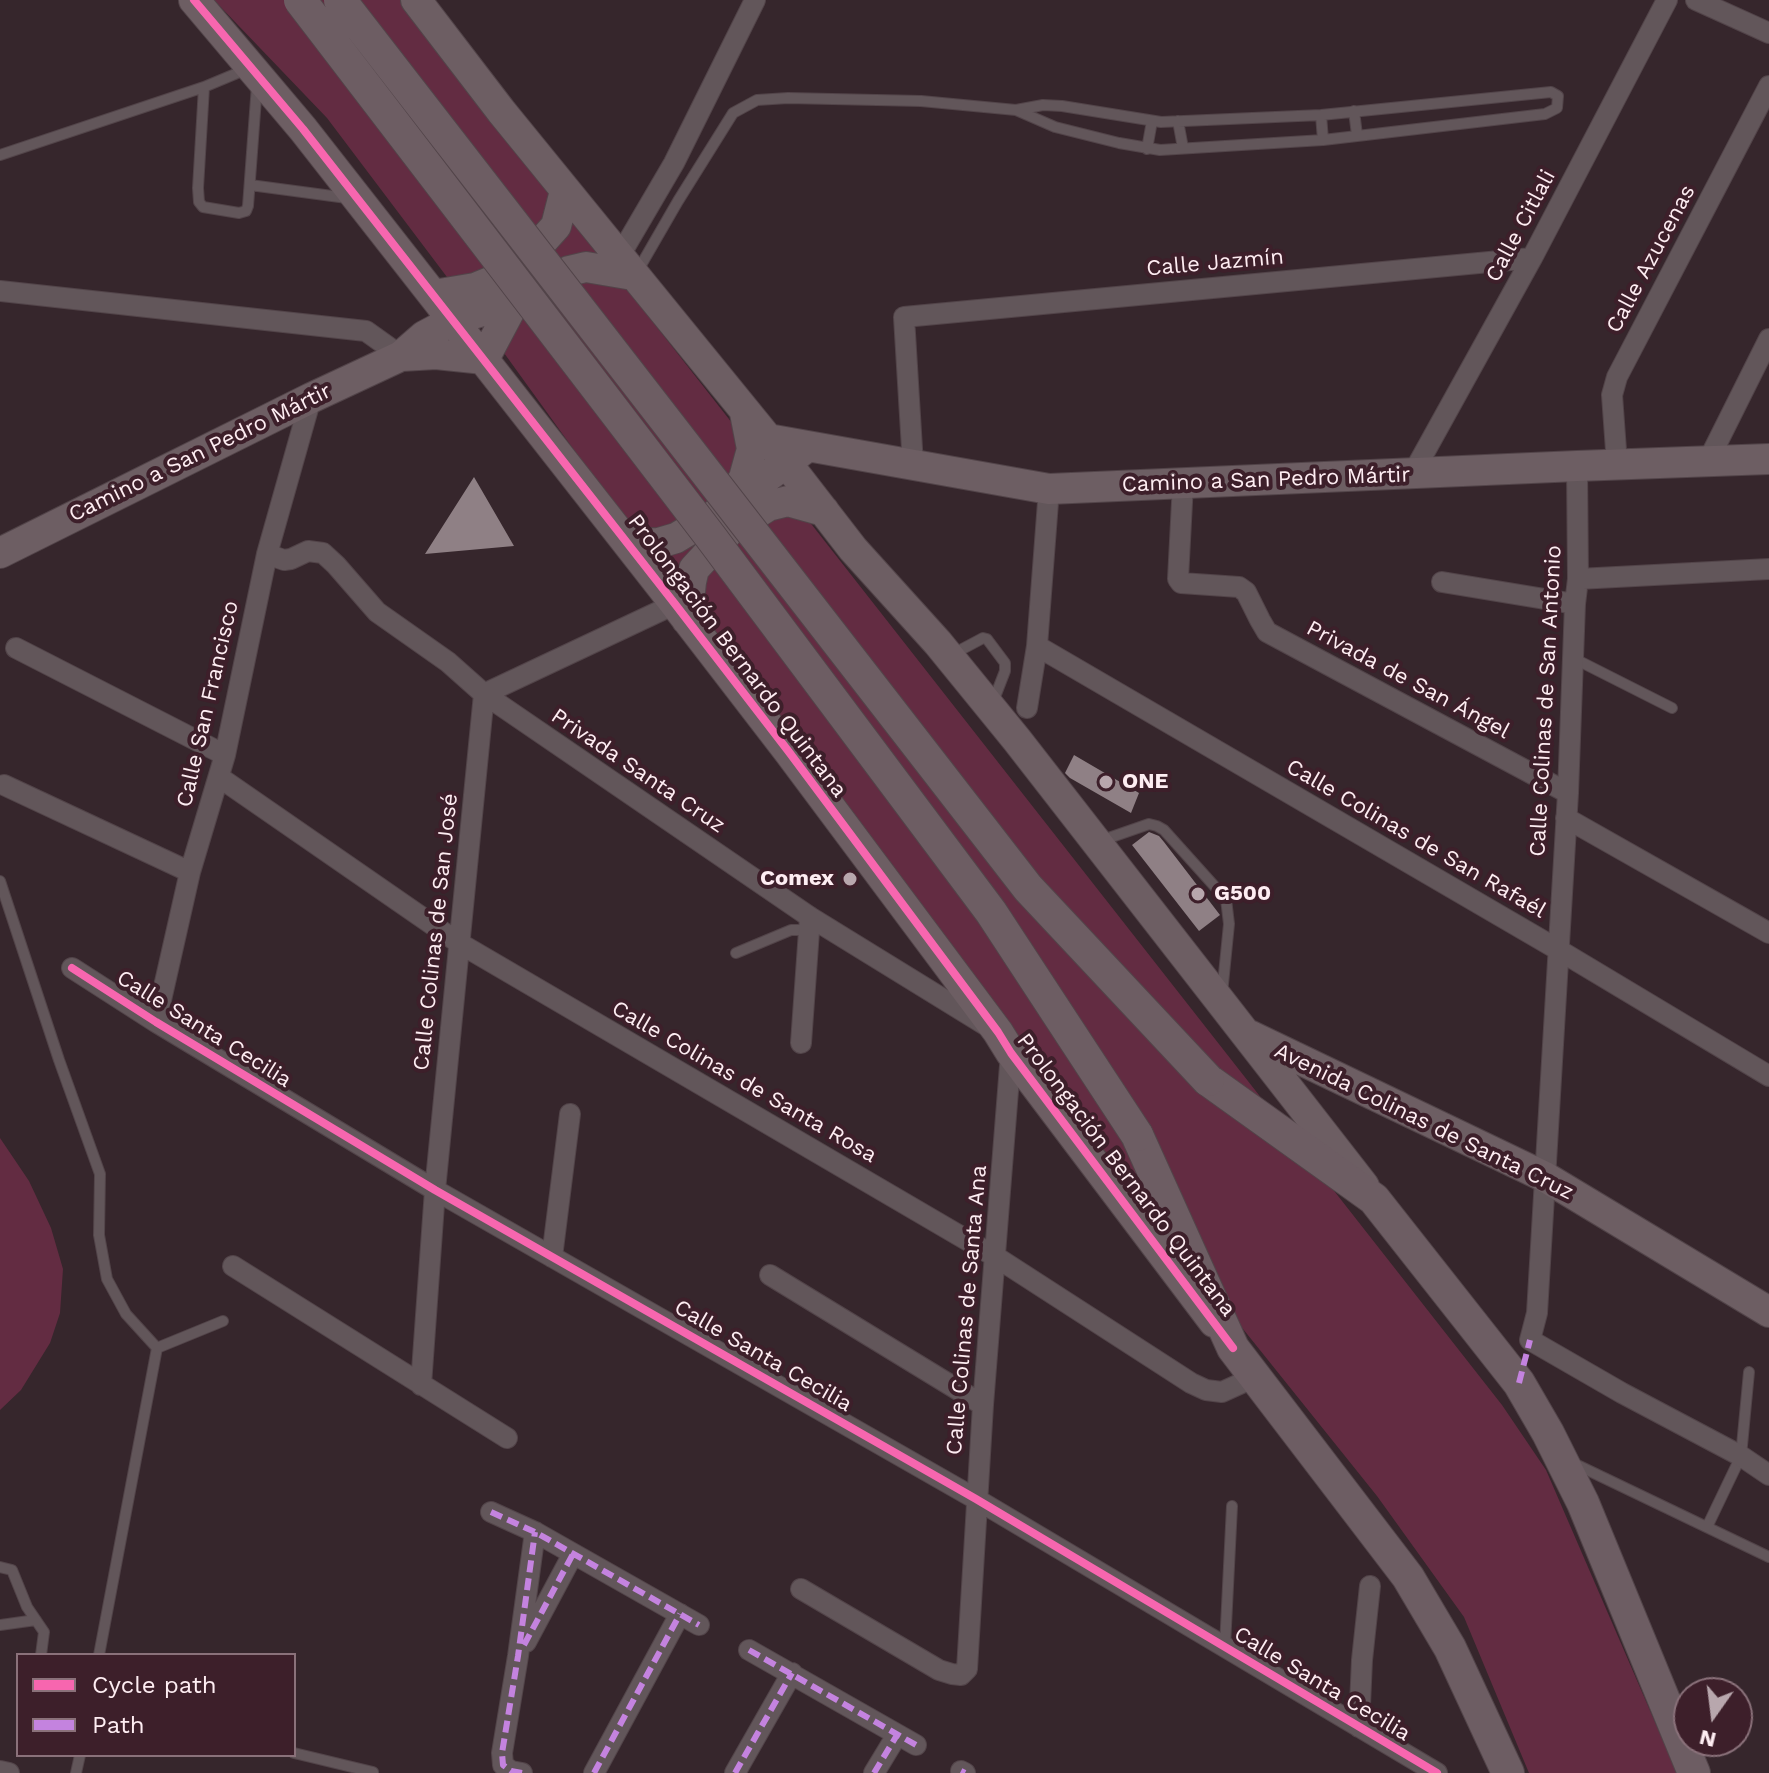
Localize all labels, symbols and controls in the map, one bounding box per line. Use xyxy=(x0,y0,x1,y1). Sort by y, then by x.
street label: Calle Citlali xyxy=(1480,165,1562,287)
street label: Calle Azucenas xyxy=(1601,181,1701,337)
street label: Calle Jazmín xyxy=(1145,244,1285,282)
street label: Camino a San Pedro Mártir xyxy=(65,378,335,528)
street label: Camino a San Pedro Mártir xyxy=(1121,462,1411,498)
street label: Prolongación Bernardo Quintana xyxy=(622,509,852,803)
street label: Calle Colinas de San Antonio xyxy=(1525,545,1567,857)
street label: Calle San Francisco xyxy=(171,598,245,810)
street label: Privada de San Ángel xyxy=(1302,615,1514,745)
street label: Privada Santa Cruz xyxy=(546,703,730,839)
street label: Calle Colinas de San Rafaél xyxy=(1281,754,1551,924)
place label: ONE xyxy=(1122,769,1168,795)
marker: ONE xyxy=(1097,773,1115,791)
street label: Calle Colinas de San José xyxy=(408,792,464,1072)
place label: Comex xyxy=(760,866,834,892)
marker: Comex xyxy=(841,870,859,888)
place label: G500 xyxy=(1214,881,1271,907)
marker: G500 xyxy=(1189,885,1207,903)
street label: Calle Santa Cecilia xyxy=(112,965,296,1093)
street label: Calle Colinas de Santa Rosa xyxy=(607,995,881,1169)
street label: Prolongación Bernardo Quintana xyxy=(1011,1028,1241,1322)
street label: Avenida Colinas de Santa Cruz xyxy=(1270,1038,1578,1206)
street label: Calle Colinas de Santa Ana xyxy=(941,1164,993,1456)
street label: Calle Santa Cecilia xyxy=(669,1294,857,1418)
street label: Calle Santa Cecilia xyxy=(1229,1621,1415,1747)
legend xyxy=(16,1653,296,1757)
text: Cycle path xyxy=(92,1671,217,1699)
north arrow xyxy=(1673,1677,1753,1757)
text: Path xyxy=(92,1711,145,1739)
text: N xyxy=(1697,1725,1718,1753)

